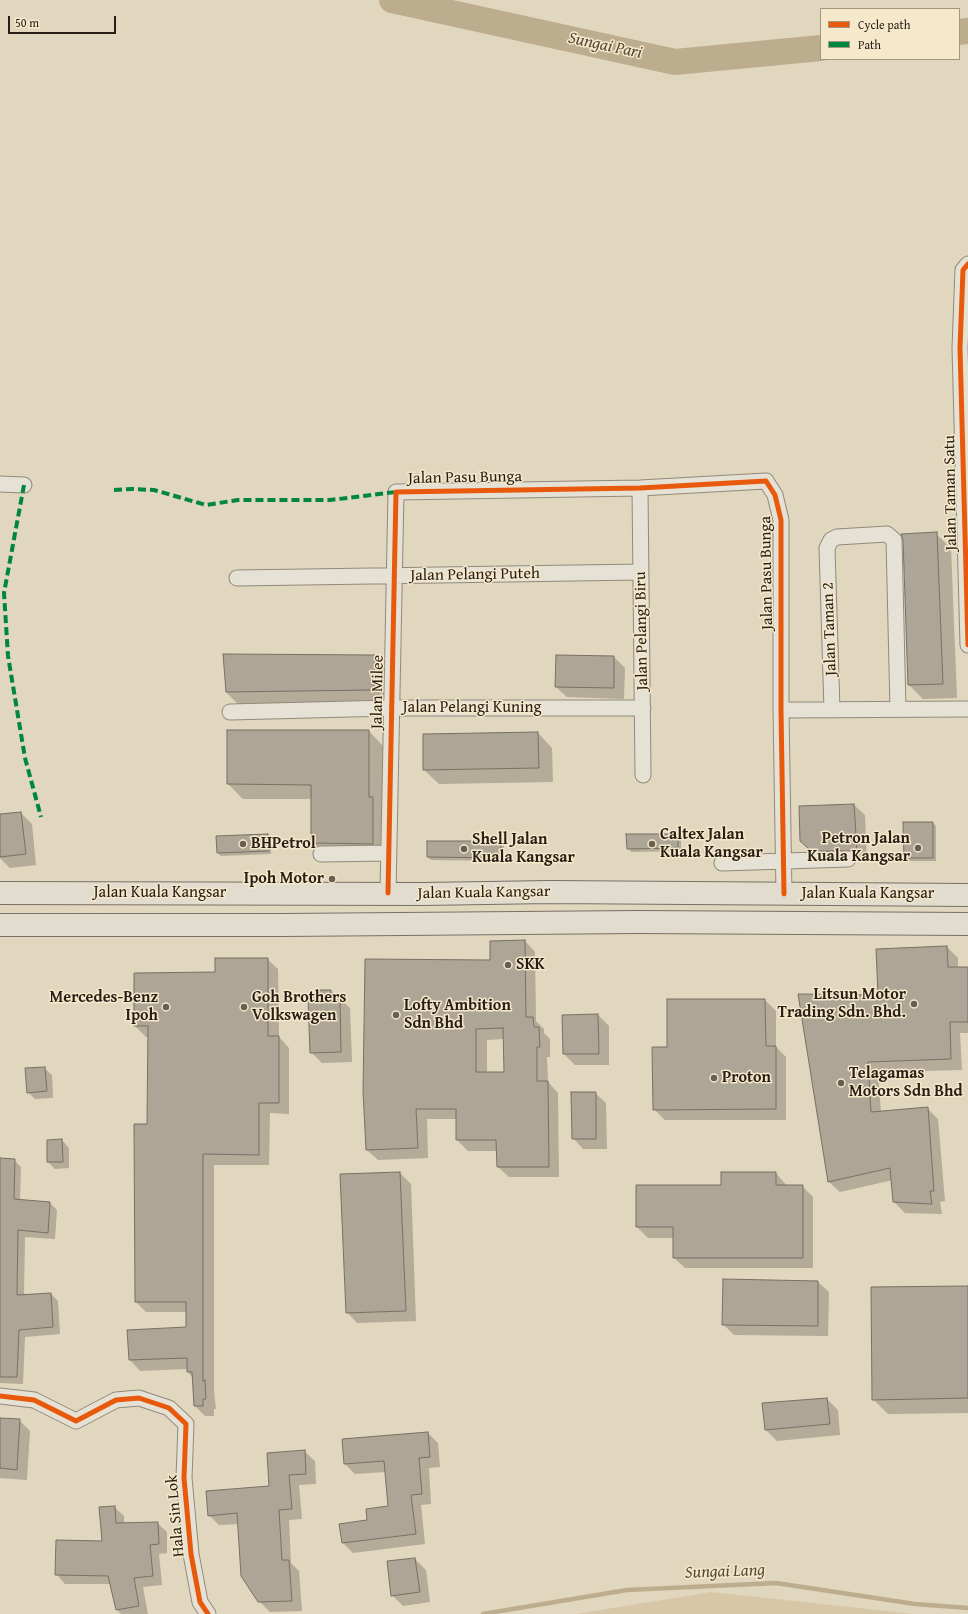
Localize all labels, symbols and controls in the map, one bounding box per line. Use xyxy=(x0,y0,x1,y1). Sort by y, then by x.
scale bar xyxy=(10,8,118,34)
legend xyxy=(820,8,960,60)
text: 50 m xyxy=(15,14,39,31)
text: Cycle path xyxy=(858,16,910,33)
water label: Sungai Pari xyxy=(566,28,644,64)
text: Path xyxy=(858,36,881,53)
street label: Jalan Taman Satu xyxy=(940,435,962,551)
street label: Jalan Pasu Bunga xyxy=(408,467,522,489)
street label: Jalan Pasu Bunga xyxy=(756,516,778,630)
street label: Jalan Pelangi Puteh xyxy=(410,564,540,586)
street label: Jalan Pelangi Biru xyxy=(631,571,653,691)
street label: Jalan Taman 2 xyxy=(819,582,841,676)
street label: Jalan Milee xyxy=(368,655,388,729)
street label: Jalan Pelangi Kuning xyxy=(403,698,541,718)
place label: Caltex Jalan Kuala Kangsar xyxy=(660,825,763,863)
place label: Petron Jalan Kuala Kangsar xyxy=(807,829,910,867)
place label: Shell Jalan Kuala Kangsar xyxy=(472,830,575,868)
place label: BHPetrol xyxy=(251,834,316,854)
marker: BHPetrol xyxy=(238,839,248,849)
marker: Caltex Jalan Kuala Kangsar xyxy=(647,839,657,849)
marker: Petron Jalan Kuala Kangsar xyxy=(913,843,923,853)
marker: Shell Jalan Kuala Kangsar xyxy=(459,844,469,854)
place label: Ipoh Motor xyxy=(244,869,324,889)
marker: Ipoh Motor xyxy=(327,874,337,884)
street label: Jalan Kuala Kangsar xyxy=(417,882,551,904)
street label: Jalan Kuala Kangsar xyxy=(94,883,226,903)
street label: Jalan Kuala Kangsar xyxy=(802,884,934,904)
place label: SKK xyxy=(516,955,545,975)
marker: SKK xyxy=(503,960,513,970)
place label: Litsun Motor Trading Sdn. Bhd. xyxy=(777,985,906,1023)
place label: Mercedes-Benz Ipoh xyxy=(50,988,158,1026)
place label: Goh Brothers Volkswagen xyxy=(252,988,346,1026)
place label: Lofty Ambition Sdn Bhd xyxy=(404,996,511,1034)
marker: Litsun Motor Trading Sdn. Bhd. xyxy=(909,999,919,1009)
marker: Mercedes-Benz Ipoh xyxy=(161,1002,171,1012)
marker: Goh Brothers Volkswagen xyxy=(239,1002,249,1012)
marker: Lofty Ambition Sdn Bhd xyxy=(391,1010,401,1020)
place label: Telagamas Motors Sdn Bhd xyxy=(849,1064,963,1102)
place label: Proton xyxy=(722,1068,771,1088)
marker: Proton xyxy=(709,1073,719,1083)
marker: Telagamas Motors Sdn Bhd xyxy=(836,1078,846,1088)
street label: Hala Sin Lok xyxy=(163,1474,189,1558)
water label: Sungai Lang xyxy=(685,1560,765,1584)

